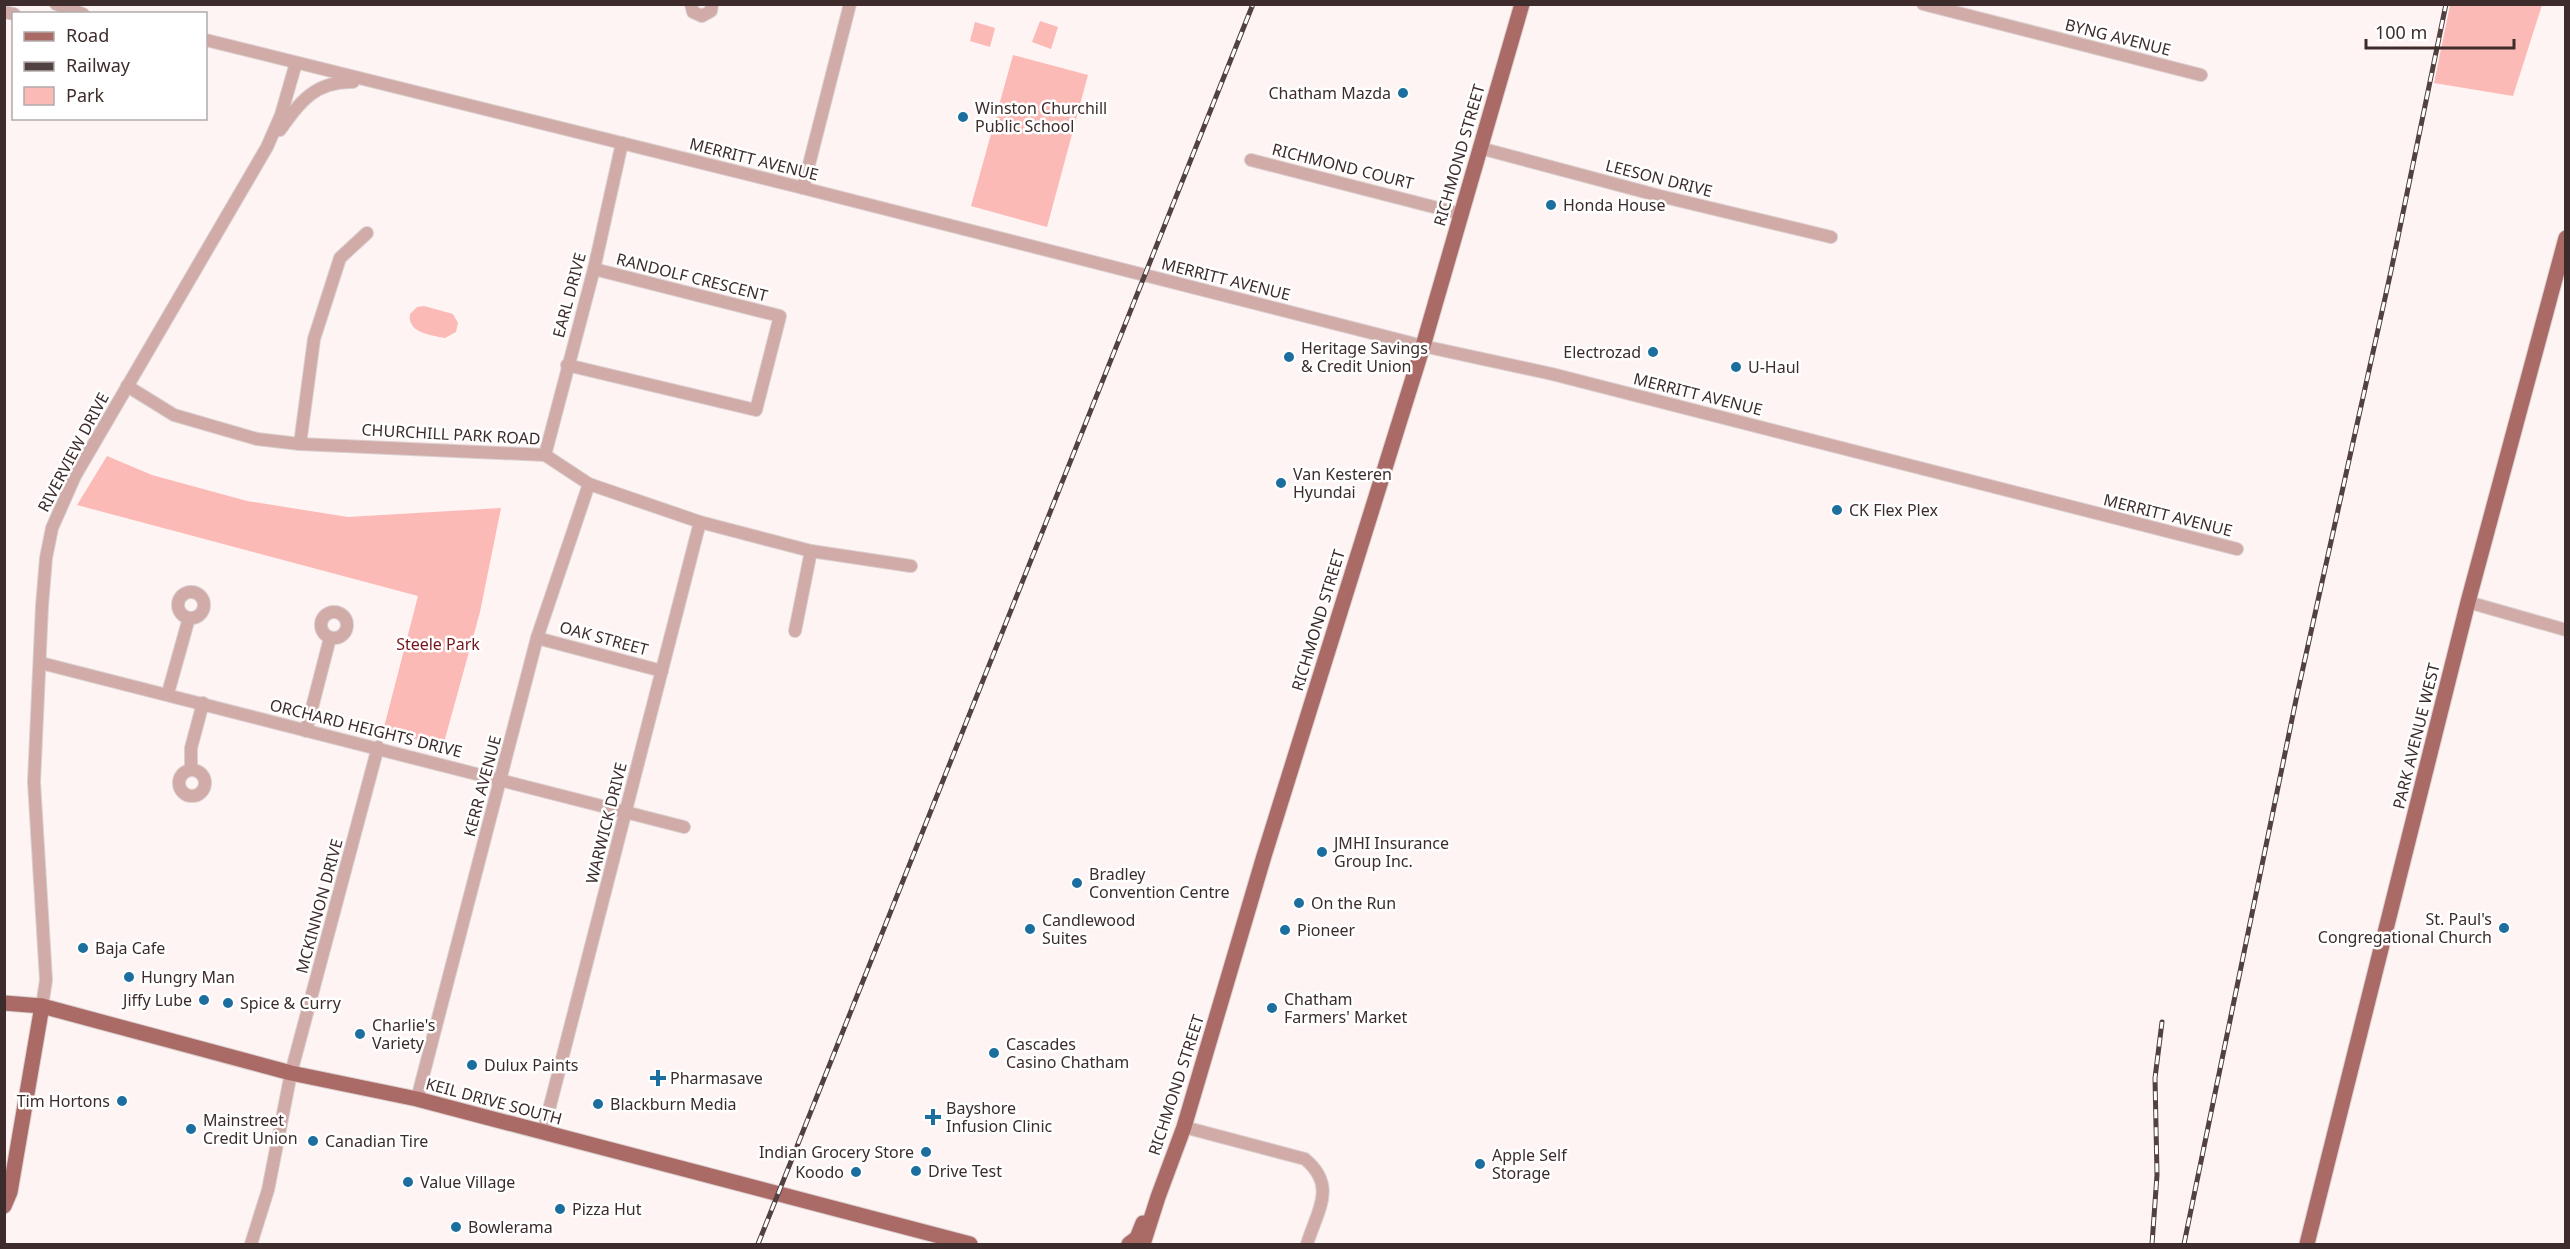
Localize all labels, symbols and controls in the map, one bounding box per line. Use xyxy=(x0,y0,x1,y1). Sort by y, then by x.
legend xyxy=(12,12,207,120)
scale bar xyxy=(2366,12,2514,50)
street label: BYNG AVENUE xyxy=(2063,13,2173,61)
text: 100 m xyxy=(2375,20,2427,44)
text: Road xyxy=(66,23,109,47)
text: Railway xyxy=(66,53,131,77)
street label: RICHMOND STREET xyxy=(1428,81,1490,229)
place label: Chatham Mazda xyxy=(1268,82,1391,104)
text: Park xyxy=(66,83,104,107)
marker: Chatham Mazda xyxy=(1396,86,1410,100)
place label: Winston Churchill Public School xyxy=(975,97,1107,137)
marker: Winston Churchill Public School xyxy=(956,110,970,124)
street label: MERRITT AVENUE xyxy=(687,132,821,186)
street label: RICHMOND COURT xyxy=(1270,138,1416,194)
street label: LEESON DRIVE xyxy=(1603,154,1715,202)
place label: Honda House xyxy=(1563,194,1666,216)
marker: Honda House xyxy=(1544,198,1558,212)
street label: RANDOLF CRESCENT xyxy=(614,248,770,306)
street label: EARL DRIVE xyxy=(547,250,591,340)
street label: MERRITT AVENUE xyxy=(1159,252,1293,306)
place label: Heritage Savings & Credit Union xyxy=(1301,337,1428,377)
place label: Electrozad xyxy=(1563,341,1641,363)
marker: Electrozad xyxy=(1646,345,1660,359)
marker: Heritage Savings & Credit Union xyxy=(1282,350,1296,364)
place label: U-Haul xyxy=(1748,356,1800,378)
marker: U-Haul xyxy=(1729,360,1743,374)
street label: MERRITT AVENUE xyxy=(1631,367,1765,421)
street label: RIVERVIEW DRIVE xyxy=(32,388,114,516)
street label: CHURCHILL PARK ROAD xyxy=(361,418,541,450)
place label: Van Kesteren Hyundai xyxy=(1293,463,1392,503)
marker: Van Kesteren Hyundai xyxy=(1274,476,1288,490)
street label: MERRITT AVENUE xyxy=(2101,488,2235,542)
place label: CK Flex Plex xyxy=(1849,499,1938,521)
marker: CK Flex Plex xyxy=(1830,503,1844,517)
street label: RICHMOND STREET xyxy=(1286,547,1350,693)
street label: OAK STREET xyxy=(557,616,651,660)
park label: Steele Park xyxy=(396,633,480,655)
street label: PARK AVENUE WEST xyxy=(2387,661,2445,811)
street label: ORCHARD HEIGHTS DRIVE xyxy=(268,693,464,763)
street label: KERR AVENUE xyxy=(458,733,506,839)
street label: WARWICK DRIVE xyxy=(580,760,632,886)
place label: JMHI Insurance Group Inc. xyxy=(1332,832,1449,872)
street label: MCKINNON DRIVE xyxy=(290,836,348,976)
marker: JMHI Insurance Group Inc. xyxy=(1315,845,1329,859)
place label: Bradley Convention Centre xyxy=(1089,863,1229,903)
marker: Bradley Convention Centre xyxy=(1070,876,1084,890)
place label: On the Run xyxy=(1311,892,1396,914)
marker: On the Run xyxy=(1292,896,1306,910)
place label: St. Paul's Congregational Church xyxy=(2318,908,2492,948)
place label: Candlewood Suites xyxy=(1042,909,1135,949)
place label: Pioneer xyxy=(1297,919,1355,941)
marker: St. Paul's Congregational Church xyxy=(2497,921,2511,935)
marker: Candlewood Suites xyxy=(1023,922,1037,936)
marker: Pioneer xyxy=(1278,923,1292,937)
place label: Baja Cafe xyxy=(95,937,165,959)
marker: Baja Cafe xyxy=(76,941,90,955)
place label: Hungry Man xyxy=(141,966,235,988)
marker: Hungry Man xyxy=(122,970,136,984)
place label: Chatham Farmers' Market xyxy=(1284,988,1408,1028)
place label: Jiffy Lube xyxy=(121,989,192,1011)
place label: Spice & Curry xyxy=(240,992,342,1014)
marker: Jiffy Lube xyxy=(197,993,211,1007)
marker: Spice & Curry xyxy=(221,996,235,1010)
marker: Chatham Farmers' Market xyxy=(1265,1001,1279,1015)
street label: RICHMOND STREET xyxy=(1143,1012,1209,1158)
place label: Charlie's Variety xyxy=(372,1014,436,1054)
marker: Charlie's Variety xyxy=(353,1027,367,1041)
place label: Cascades Casino Chatham xyxy=(1006,1033,1129,1073)
marker: Cascades Casino Chatham xyxy=(987,1046,1001,1060)
place label: Dulux Paints xyxy=(484,1054,578,1076)
marker: Dulux Paints xyxy=(465,1058,479,1072)
place label: Pharmasave xyxy=(670,1067,763,1089)
marker: Pharmasave xyxy=(651,1071,665,1085)
street label: KEIL DRIVE SOUTH xyxy=(423,1072,565,1130)
place label: Tim Hortons xyxy=(17,1090,110,1112)
place label: Blackburn Media xyxy=(610,1093,737,1115)
marker: Tim Hortons xyxy=(115,1094,129,1108)
marker: Blackburn Media xyxy=(591,1097,605,1111)
place label: Bayshore Infusion Clinic xyxy=(946,1097,1053,1137)
marker: Bayshore Infusion Clinic xyxy=(924,1108,942,1126)
place label: Mainstreet Credit Union xyxy=(203,1109,298,1149)
marker: Mainstreet Credit Union xyxy=(184,1122,198,1136)
place label: Canadian Tire xyxy=(325,1130,428,1152)
marker: Canadian Tire xyxy=(306,1134,320,1148)
place label: Indian Grocery Store xyxy=(759,1141,914,1163)
place label: Apple Self Storage xyxy=(1492,1144,1568,1184)
marker: Indian Grocery Store xyxy=(919,1145,933,1159)
marker: Apple Self Storage xyxy=(1473,1157,1487,1171)
place label: Drive Test xyxy=(928,1160,1002,1182)
place label: Koodo xyxy=(795,1161,844,1183)
marker: Drive Test xyxy=(909,1164,923,1178)
marker: Koodo xyxy=(849,1165,863,1179)
place label: Value Village xyxy=(420,1171,515,1193)
marker: Value Village xyxy=(401,1175,415,1189)
place label: Pizza Hut xyxy=(572,1198,642,1220)
marker: Pizza Hut xyxy=(553,1202,567,1216)
place label: Bowlerama xyxy=(468,1216,553,1238)
marker: Bowlerama xyxy=(449,1220,463,1234)

